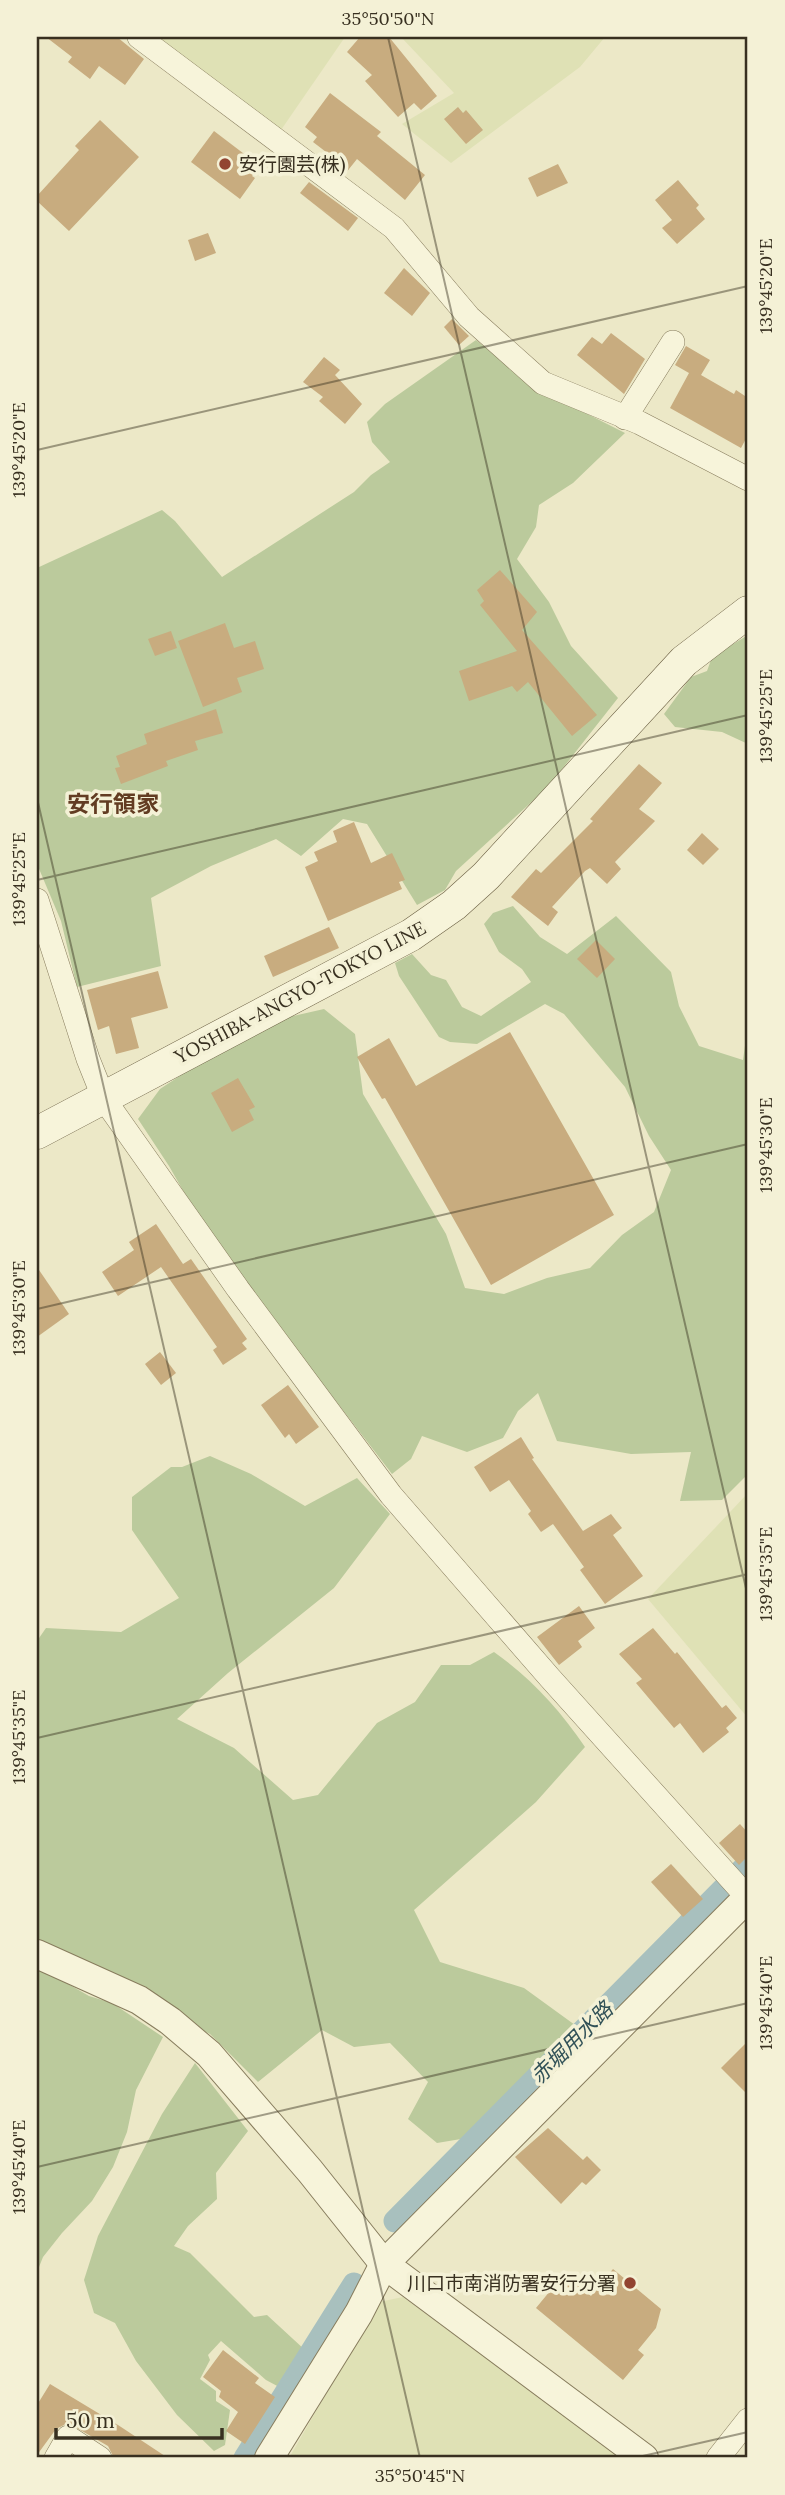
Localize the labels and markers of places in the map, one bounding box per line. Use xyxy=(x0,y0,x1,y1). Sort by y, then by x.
place label: 安行園芸(株) xyxy=(239,152,346,177)
marker: 安行園芸(株) xyxy=(217,156,233,172)
place label: 川口市南消防署安行分署 xyxy=(407,2271,616,2295)
marker: 川口市南消防署安行分署 xyxy=(622,2275,638,2291)

